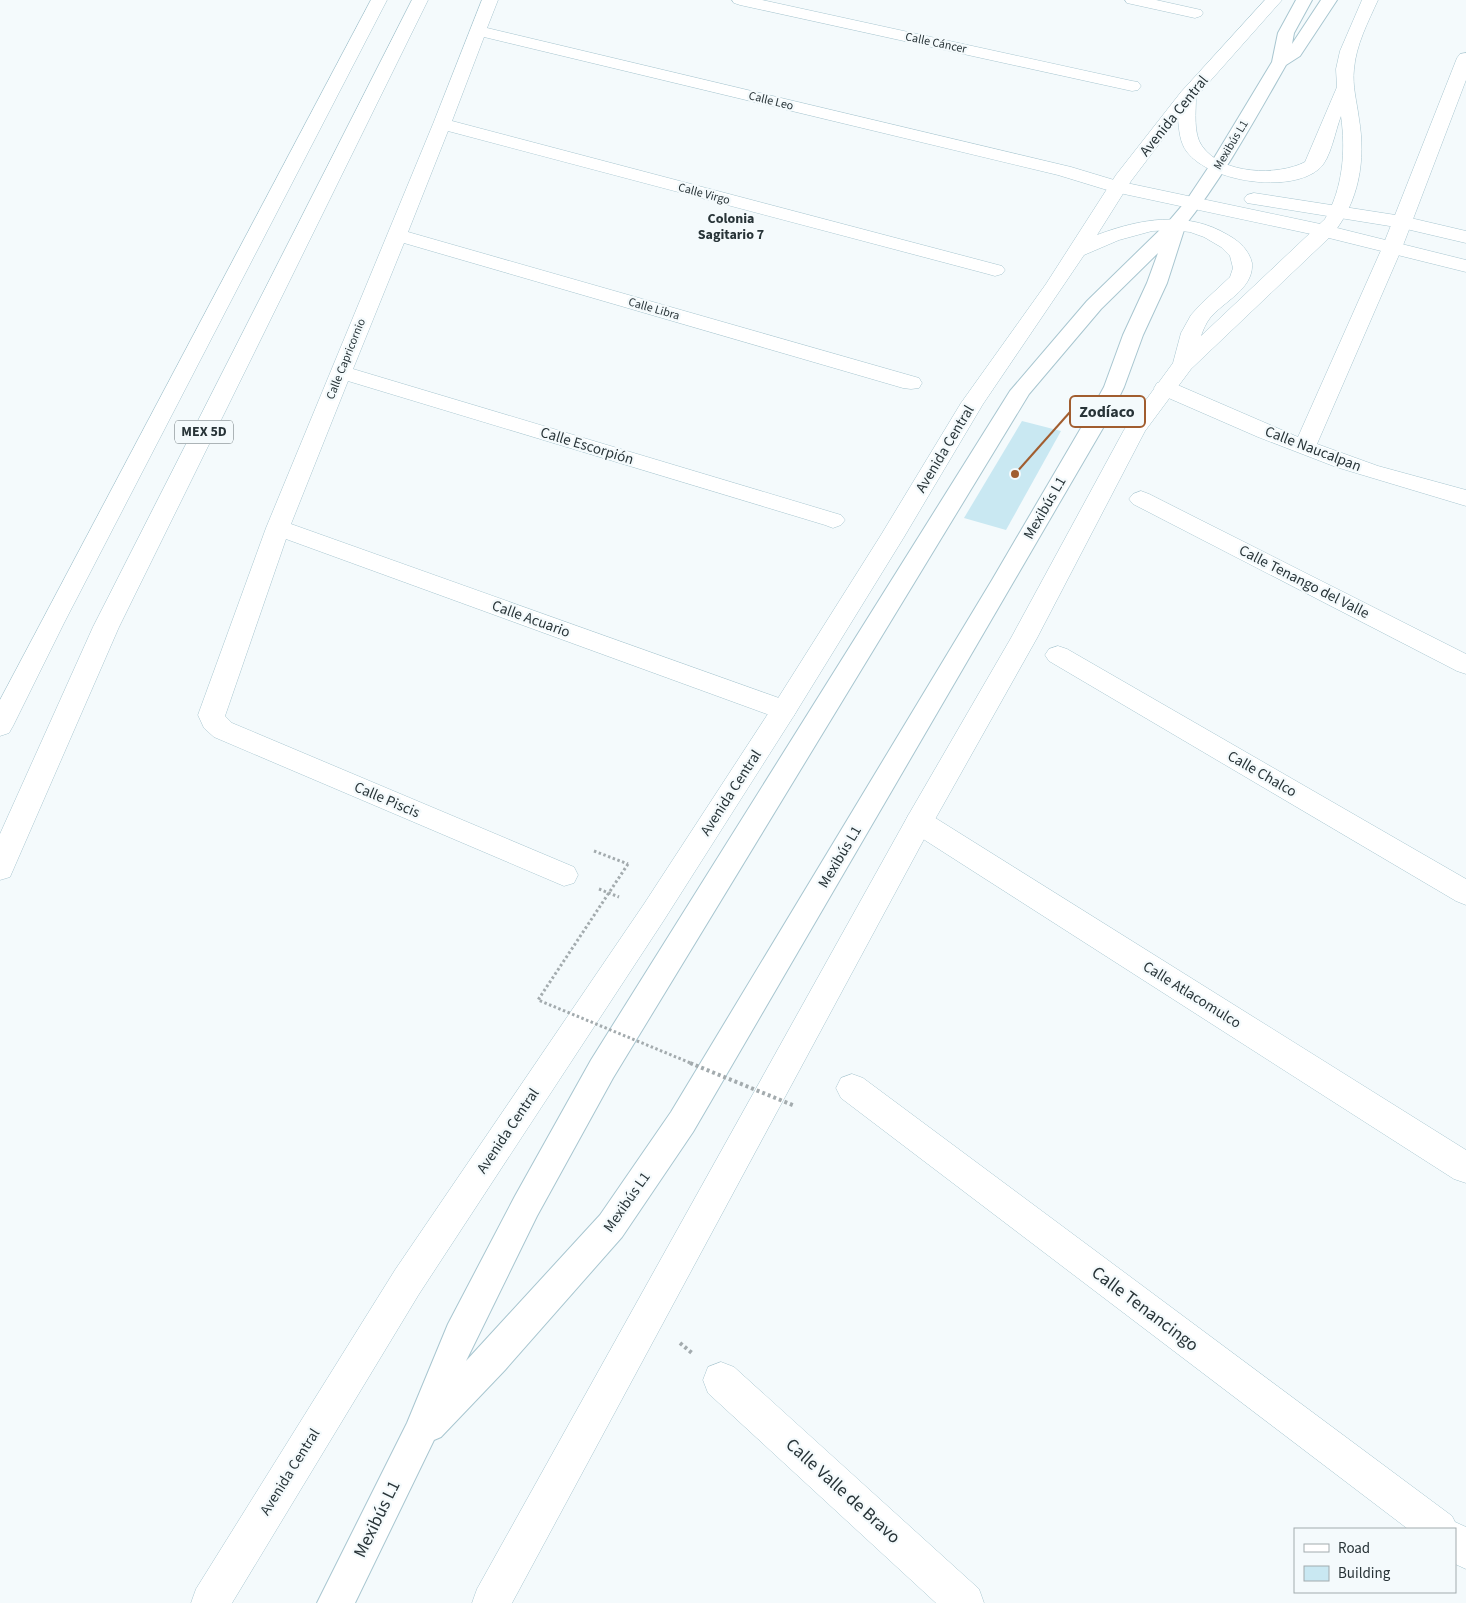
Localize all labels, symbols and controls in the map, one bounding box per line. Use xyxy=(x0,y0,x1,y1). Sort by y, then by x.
street label: Calle Cáncer xyxy=(904,28,969,58)
street label: Avenida Central xyxy=(1135,71,1213,161)
street label: Calle Leo xyxy=(747,87,795,115)
street label: Mexibús L1 xyxy=(1209,117,1253,173)
street label: Calle Virgo xyxy=(676,179,732,209)
district label: Colonia Sagitario 7 xyxy=(698,209,764,245)
street label: Calle Libra xyxy=(626,294,682,324)
street label: Calle Capricornio xyxy=(322,316,370,402)
callout: Zodíaco xyxy=(1070,396,1145,427)
street label: Avenida Central xyxy=(911,401,980,497)
text: Zodíaco xyxy=(1079,401,1135,423)
road number: MEX 5D xyxy=(175,421,233,444)
street label: Calle Naucalpan xyxy=(1262,421,1364,477)
street label: Calle Escorpión xyxy=(538,422,636,470)
street label: Mexibús L1 xyxy=(1019,473,1071,543)
street label: Calle Tenango del Valle xyxy=(1235,540,1373,624)
street label: Calle Acuario xyxy=(489,595,573,643)
street label: Avenida Central xyxy=(695,746,767,840)
street label: Calle Chalco xyxy=(1223,746,1301,802)
street label: Calle Piscis xyxy=(351,777,423,823)
street label: Mexibús L1 xyxy=(813,822,867,892)
street label: Calle Atlacomulco xyxy=(1139,956,1245,1034)
street label: Avenida Central xyxy=(472,1084,544,1178)
street label: Mexibús L1 xyxy=(599,1168,655,1236)
street label: Calle Tenancingo xyxy=(1086,1260,1204,1358)
street label: Avenida Central xyxy=(255,1424,325,1519)
street label: Calle Valle de Bravo xyxy=(780,1433,906,1549)
street label: Mexibús L1 xyxy=(348,1476,406,1562)
legend xyxy=(1294,1528,1456,1593)
text: Road xyxy=(1338,1538,1370,1559)
text: Building xyxy=(1338,1563,1391,1584)

